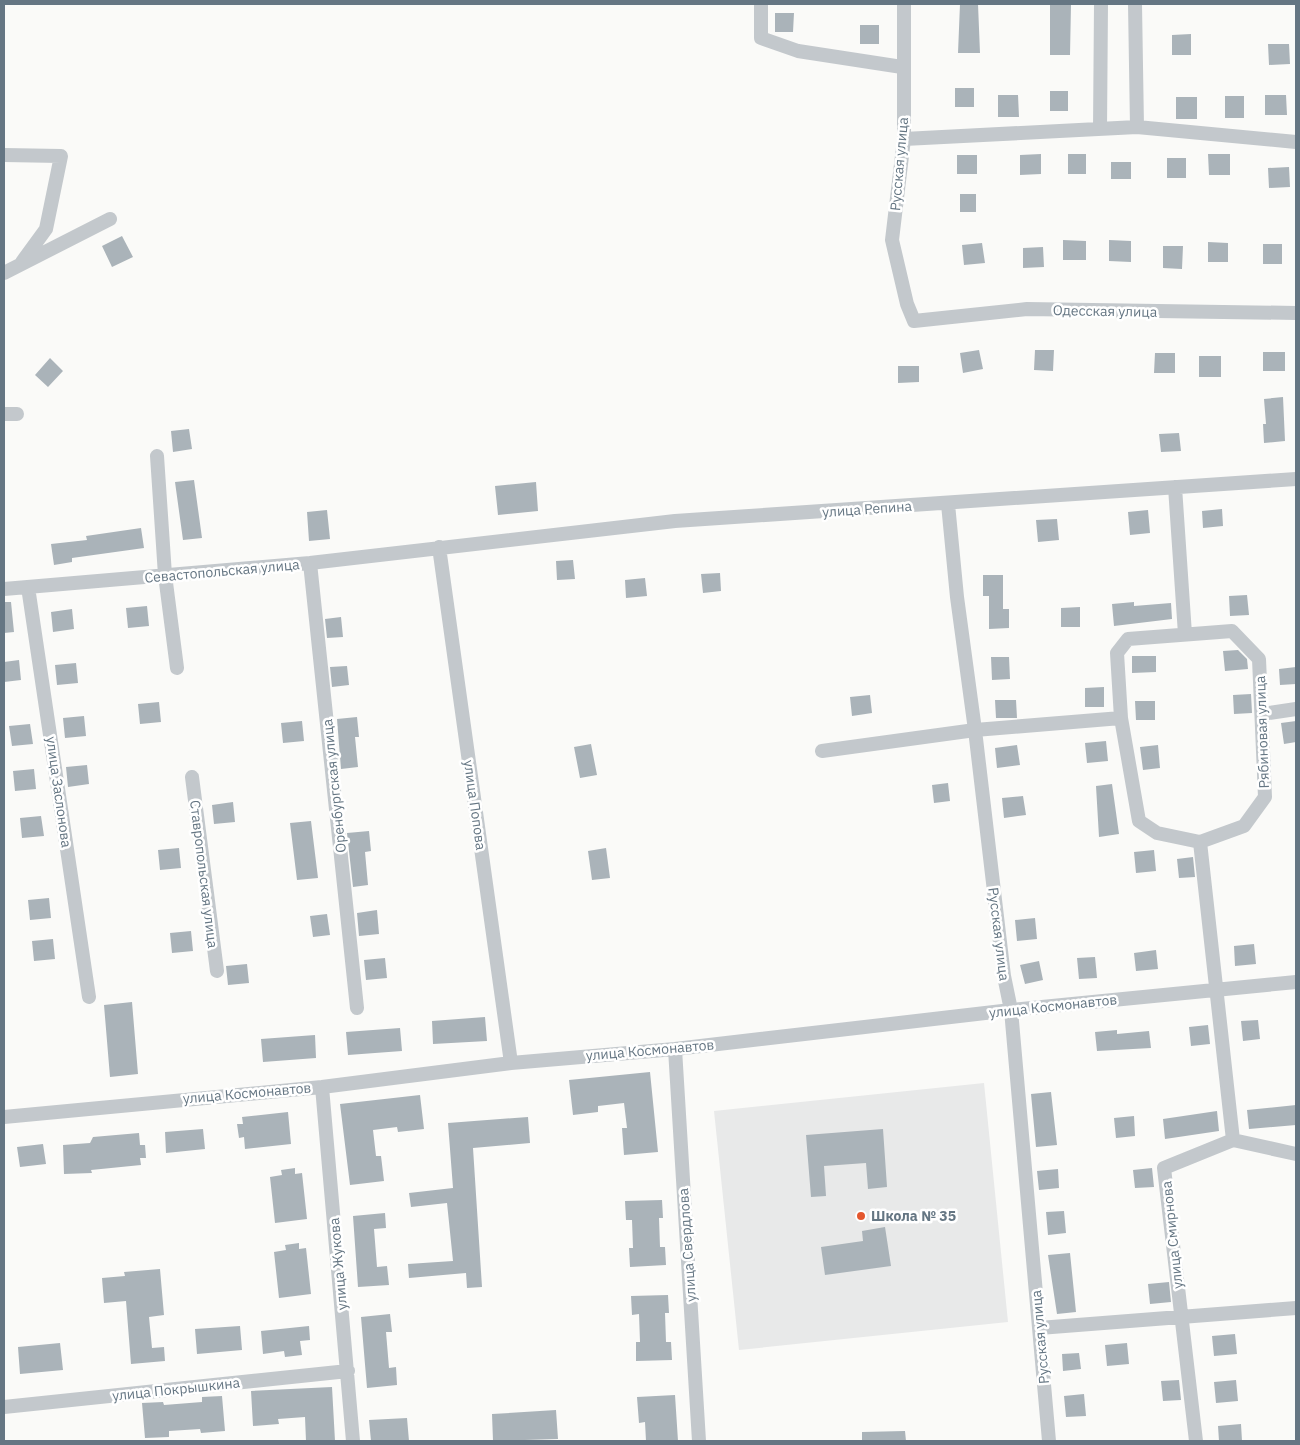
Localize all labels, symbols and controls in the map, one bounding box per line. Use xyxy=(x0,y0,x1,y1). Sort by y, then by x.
street label: Русская улица xyxy=(886,116,912,212)
street label: Одесская улица xyxy=(1053,301,1158,321)
street label: улица Репина xyxy=(822,497,913,521)
street label: Севастопольская улица xyxy=(144,555,301,587)
street label: Рябиновая улица xyxy=(1251,675,1273,789)
street label: Оренбургская улица xyxy=(318,718,350,854)
street label: улица Заслонова xyxy=(42,735,76,849)
street label: улица Попова xyxy=(460,759,490,852)
street label: Ставропольская улица xyxy=(186,799,222,950)
street label: Русская улица xyxy=(984,886,1014,982)
street label: улица Космонавтов xyxy=(988,990,1118,1022)
street label: улица Космонавтов xyxy=(585,1035,715,1065)
street label: улица Космонавтов xyxy=(182,1078,312,1108)
street label: улица Смирнова xyxy=(1157,1180,1187,1290)
street label: улица Свердлова xyxy=(674,1187,700,1302)
place label: Школа № 35 xyxy=(871,1207,956,1225)
marker: Школа № 35 xyxy=(855,1210,867,1222)
street label: улица Жукова xyxy=(325,1216,351,1311)
street label: Русская улица xyxy=(1027,1289,1053,1385)
street label: улица Покрышкина xyxy=(111,1373,241,1405)

